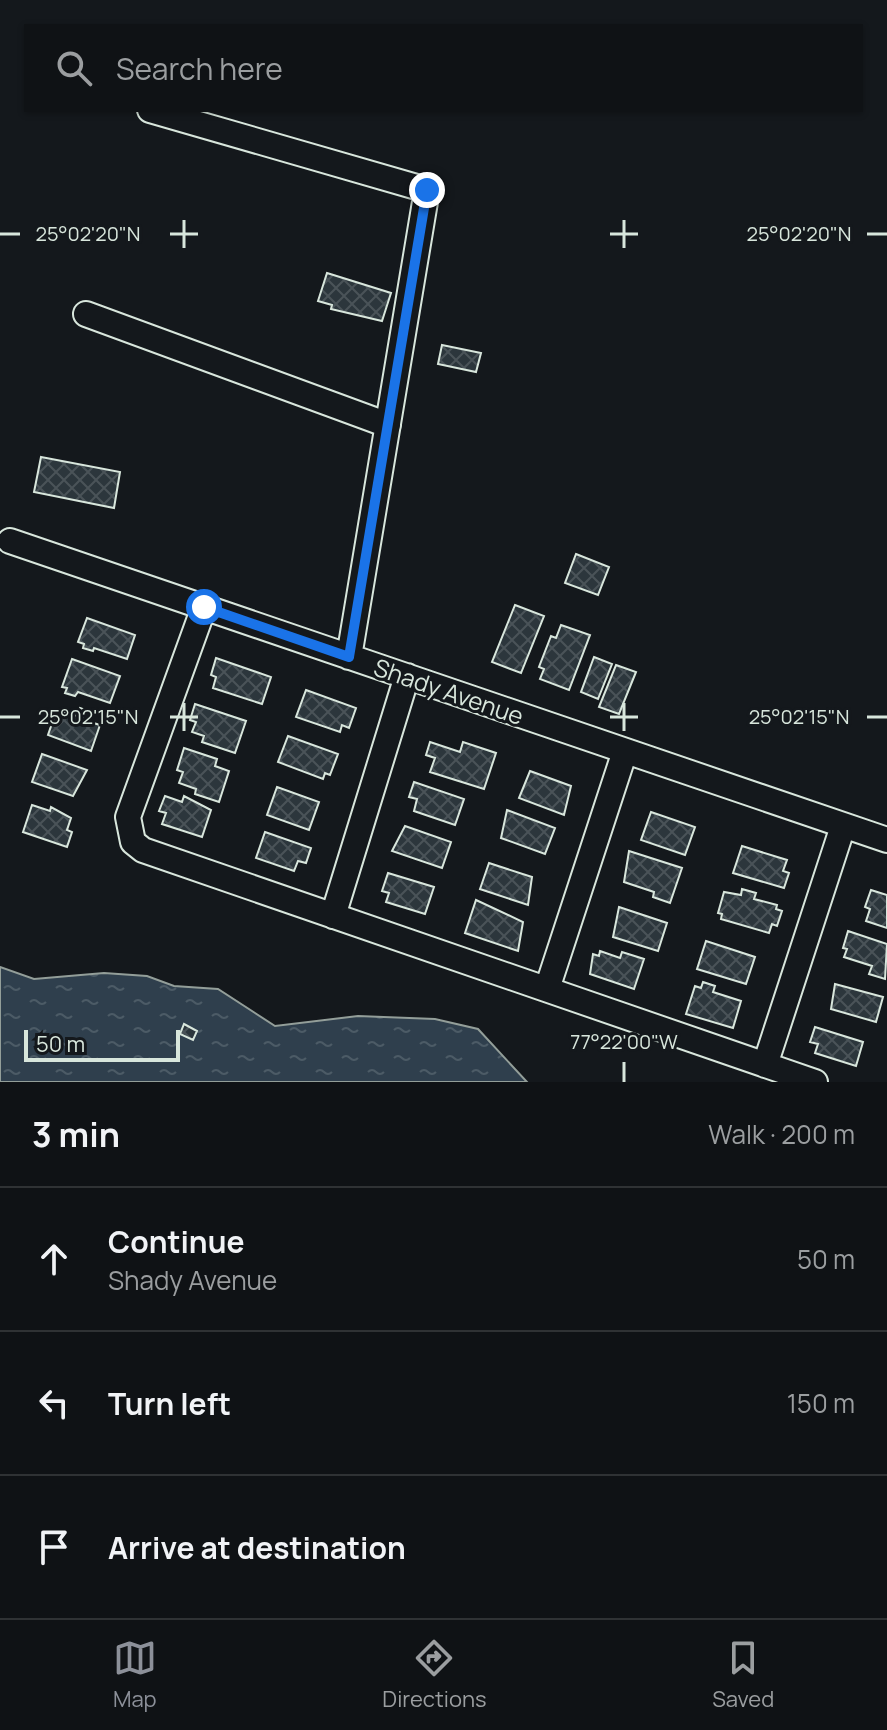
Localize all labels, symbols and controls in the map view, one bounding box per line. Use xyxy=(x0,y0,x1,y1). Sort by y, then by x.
search box xyxy=(24,24,863,112)
icon: search xyxy=(52,46,96,90)
text: Search here xyxy=(116,48,283,89)
route end xyxy=(409,172,445,208)
text: 25°02'20"N xyxy=(36,220,140,247)
text: 25°02'20"N xyxy=(747,220,851,247)
route start xyxy=(186,589,222,625)
street label: Shady Avenue xyxy=(370,650,528,732)
text: 25°02'15"N xyxy=(38,703,138,730)
text: 25°02'15"N xyxy=(749,703,849,730)
scale bar xyxy=(24,1026,180,1062)
text: 77°22'00"W xyxy=(570,1028,678,1055)
text: 50 m xyxy=(36,1029,85,1059)
text: 3 min xyxy=(32,1111,120,1157)
text: Walk · 200 m xyxy=(708,1116,855,1152)
text: Continue xyxy=(108,1221,244,1262)
icon: ahead xyxy=(32,1237,76,1281)
text: 50 m xyxy=(797,1241,855,1277)
text: Shady Avenue xyxy=(108,1262,277,1298)
icon: left xyxy=(32,1381,76,1425)
text: Turn left xyxy=(108,1383,231,1424)
text: 150 m xyxy=(787,1385,855,1421)
icon: arrive xyxy=(32,1525,76,1569)
text: Arrive at destination xyxy=(108,1527,406,1568)
tab: Map xyxy=(113,1636,157,1714)
tab: Directions xyxy=(382,1636,487,1714)
tab: Saved xyxy=(712,1636,774,1714)

